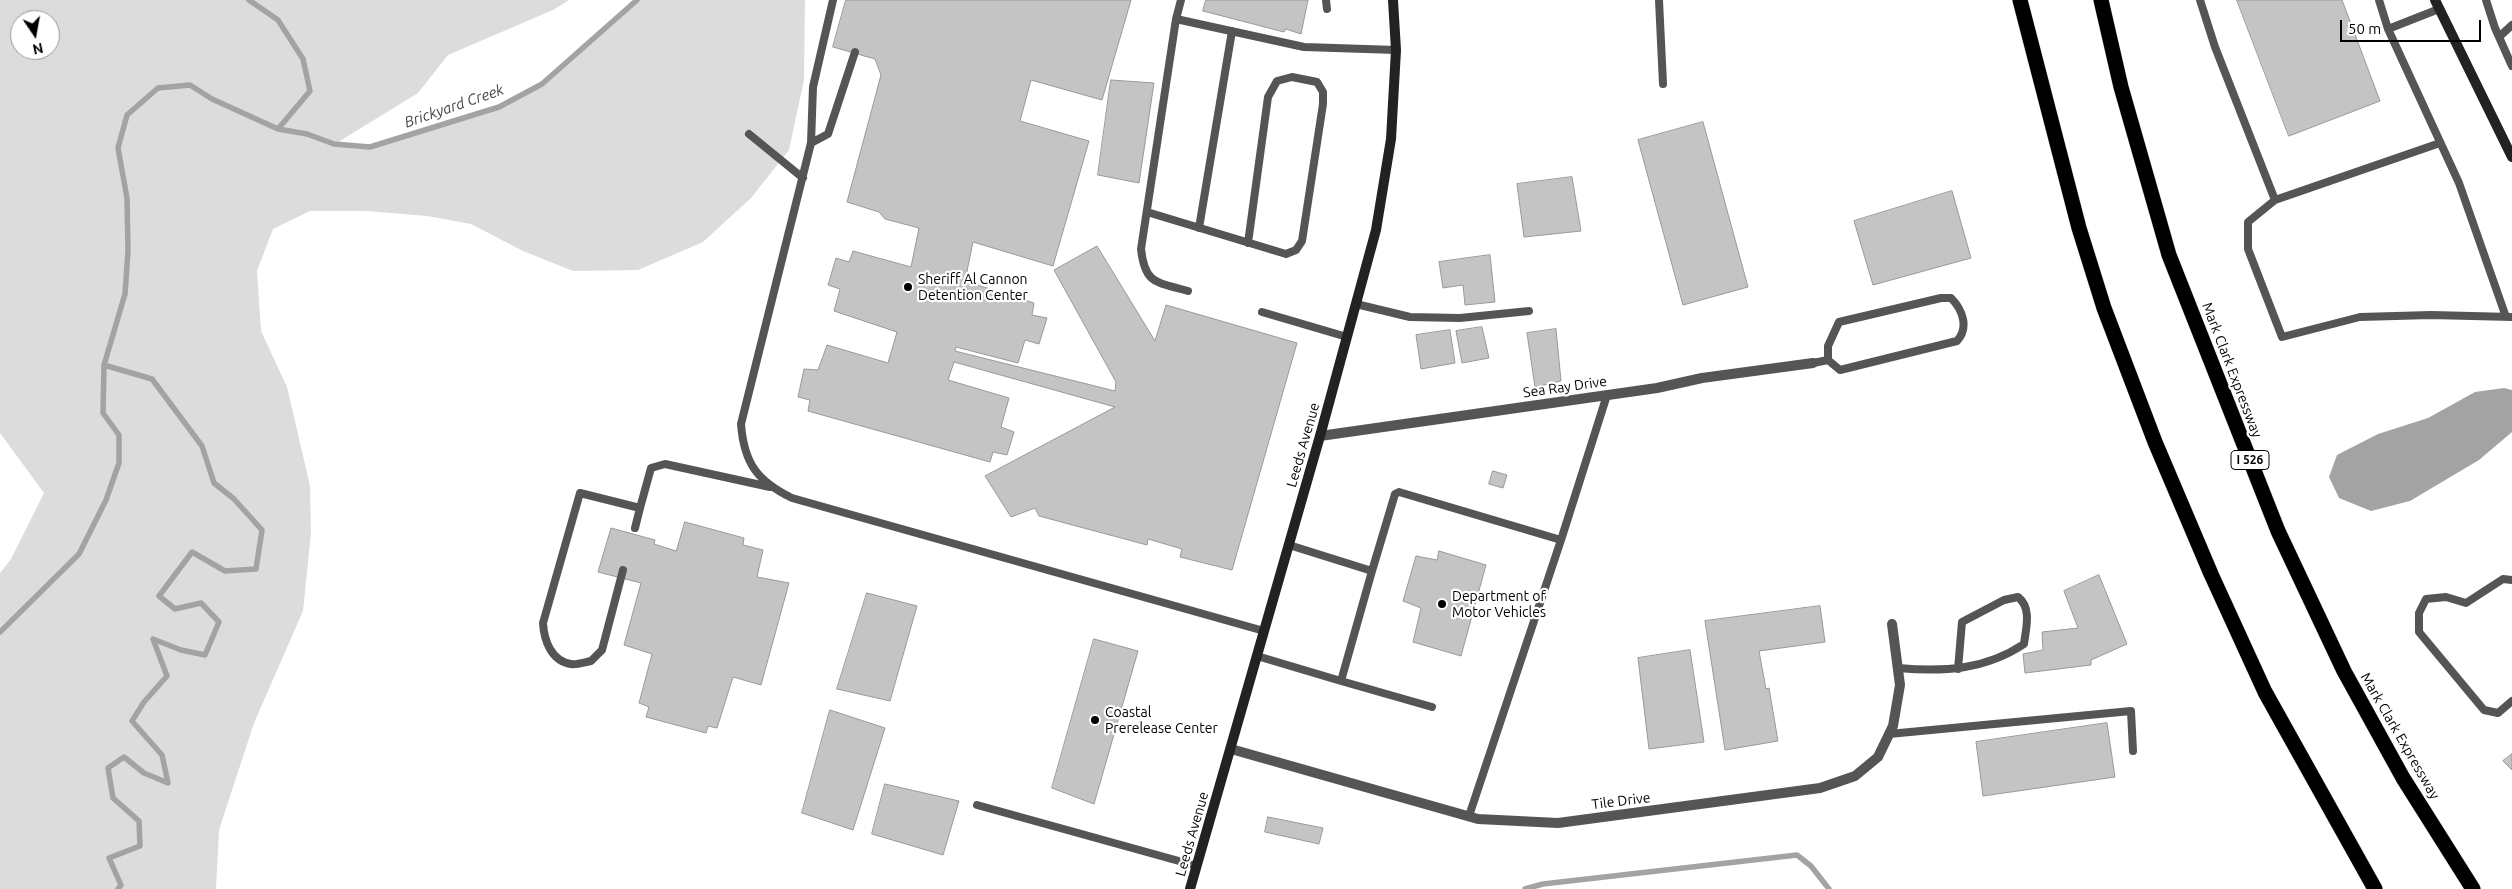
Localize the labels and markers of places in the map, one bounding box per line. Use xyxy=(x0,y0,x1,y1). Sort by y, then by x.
place label: Sheriff Al Cannon Detention Center xyxy=(918,271,1028,304)
marker: Sheriff Al Cannon Detention Center xyxy=(902,281,914,293)
place label: Department of Motor Vehicles xyxy=(1452,588,1546,620)
marker: Department of Motor Vehicles xyxy=(1436,598,1448,610)
place label: Coastal Prerelease Center xyxy=(1105,704,1218,736)
marker: Coastal Prerelease Center xyxy=(1089,714,1101,726)

